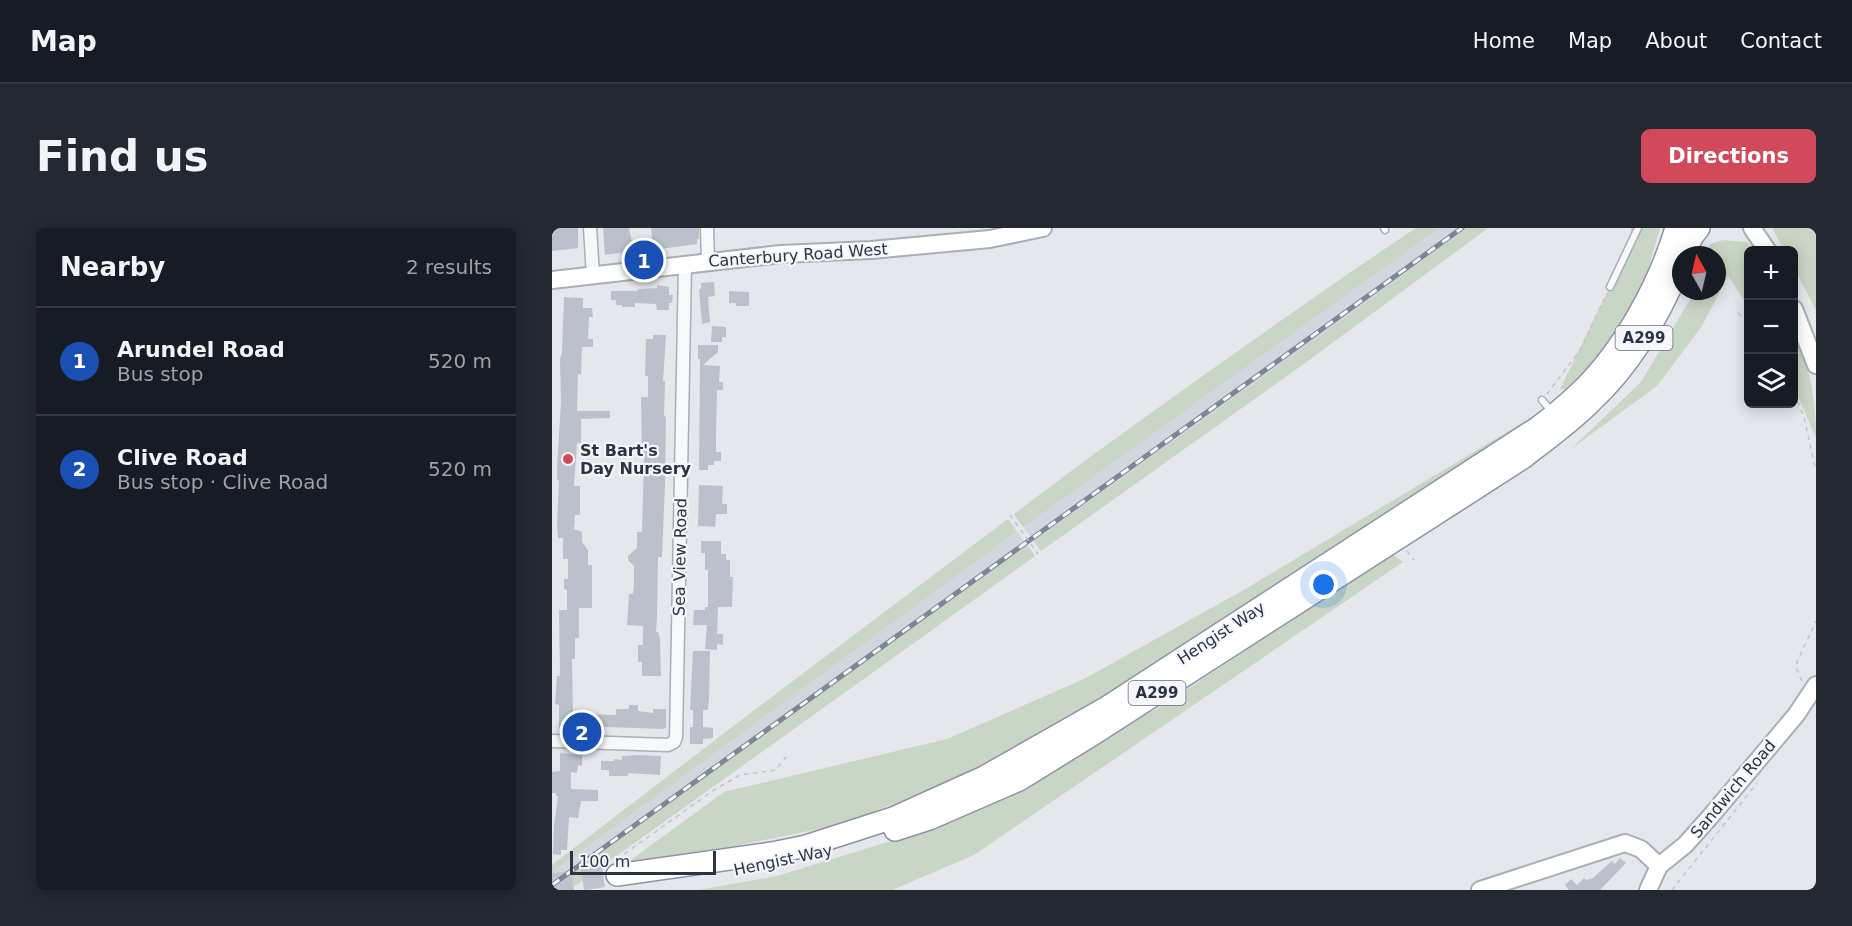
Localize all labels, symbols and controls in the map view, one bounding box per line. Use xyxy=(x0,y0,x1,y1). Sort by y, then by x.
text: Map xyxy=(30,25,97,58)
text: Home xyxy=(1473,29,1535,53)
text: Map xyxy=(1568,29,1612,53)
text: About xyxy=(1645,29,1707,53)
text: Contact xyxy=(1740,29,1822,53)
button: Directions xyxy=(1641,129,1816,183)
text: Find us xyxy=(36,132,209,181)
pin: 1 xyxy=(624,237,664,282)
street label: Canterbury Road West xyxy=(708,239,888,271)
north arrow xyxy=(1672,246,1726,300)
map controls xyxy=(1744,246,1798,408)
button: + xyxy=(1744,246,1798,300)
text: Nearby xyxy=(60,252,165,282)
text: 2 results xyxy=(406,255,492,279)
button: − xyxy=(1744,300,1798,354)
road number: A299 xyxy=(1616,326,1672,350)
text: Arundel Road xyxy=(117,337,285,362)
text: 1 xyxy=(73,349,86,373)
text: 520 m xyxy=(428,349,492,373)
button: layers xyxy=(1744,354,1798,408)
text: Bus stop xyxy=(117,362,203,386)
place label: St Bart's Day Nursery xyxy=(580,441,692,478)
text: Clive Road xyxy=(117,445,248,470)
marker: St Bart's Day Nursery xyxy=(561,452,575,466)
text: 2 xyxy=(73,457,86,481)
text: 520 m xyxy=(428,457,492,481)
text: Bus stop · Clive Road xyxy=(117,470,328,494)
street label: Sea View Road xyxy=(669,498,691,616)
your location xyxy=(1309,570,1338,599)
street label: Hengist Way xyxy=(1174,598,1268,668)
road number: A299 xyxy=(1128,681,1186,705)
pin: 2 xyxy=(562,710,602,754)
street label: Sandwich Road xyxy=(1687,736,1779,842)
street label: Hengist Way xyxy=(732,840,834,880)
scale bar xyxy=(570,848,716,876)
text: 100 m xyxy=(579,852,630,871)

